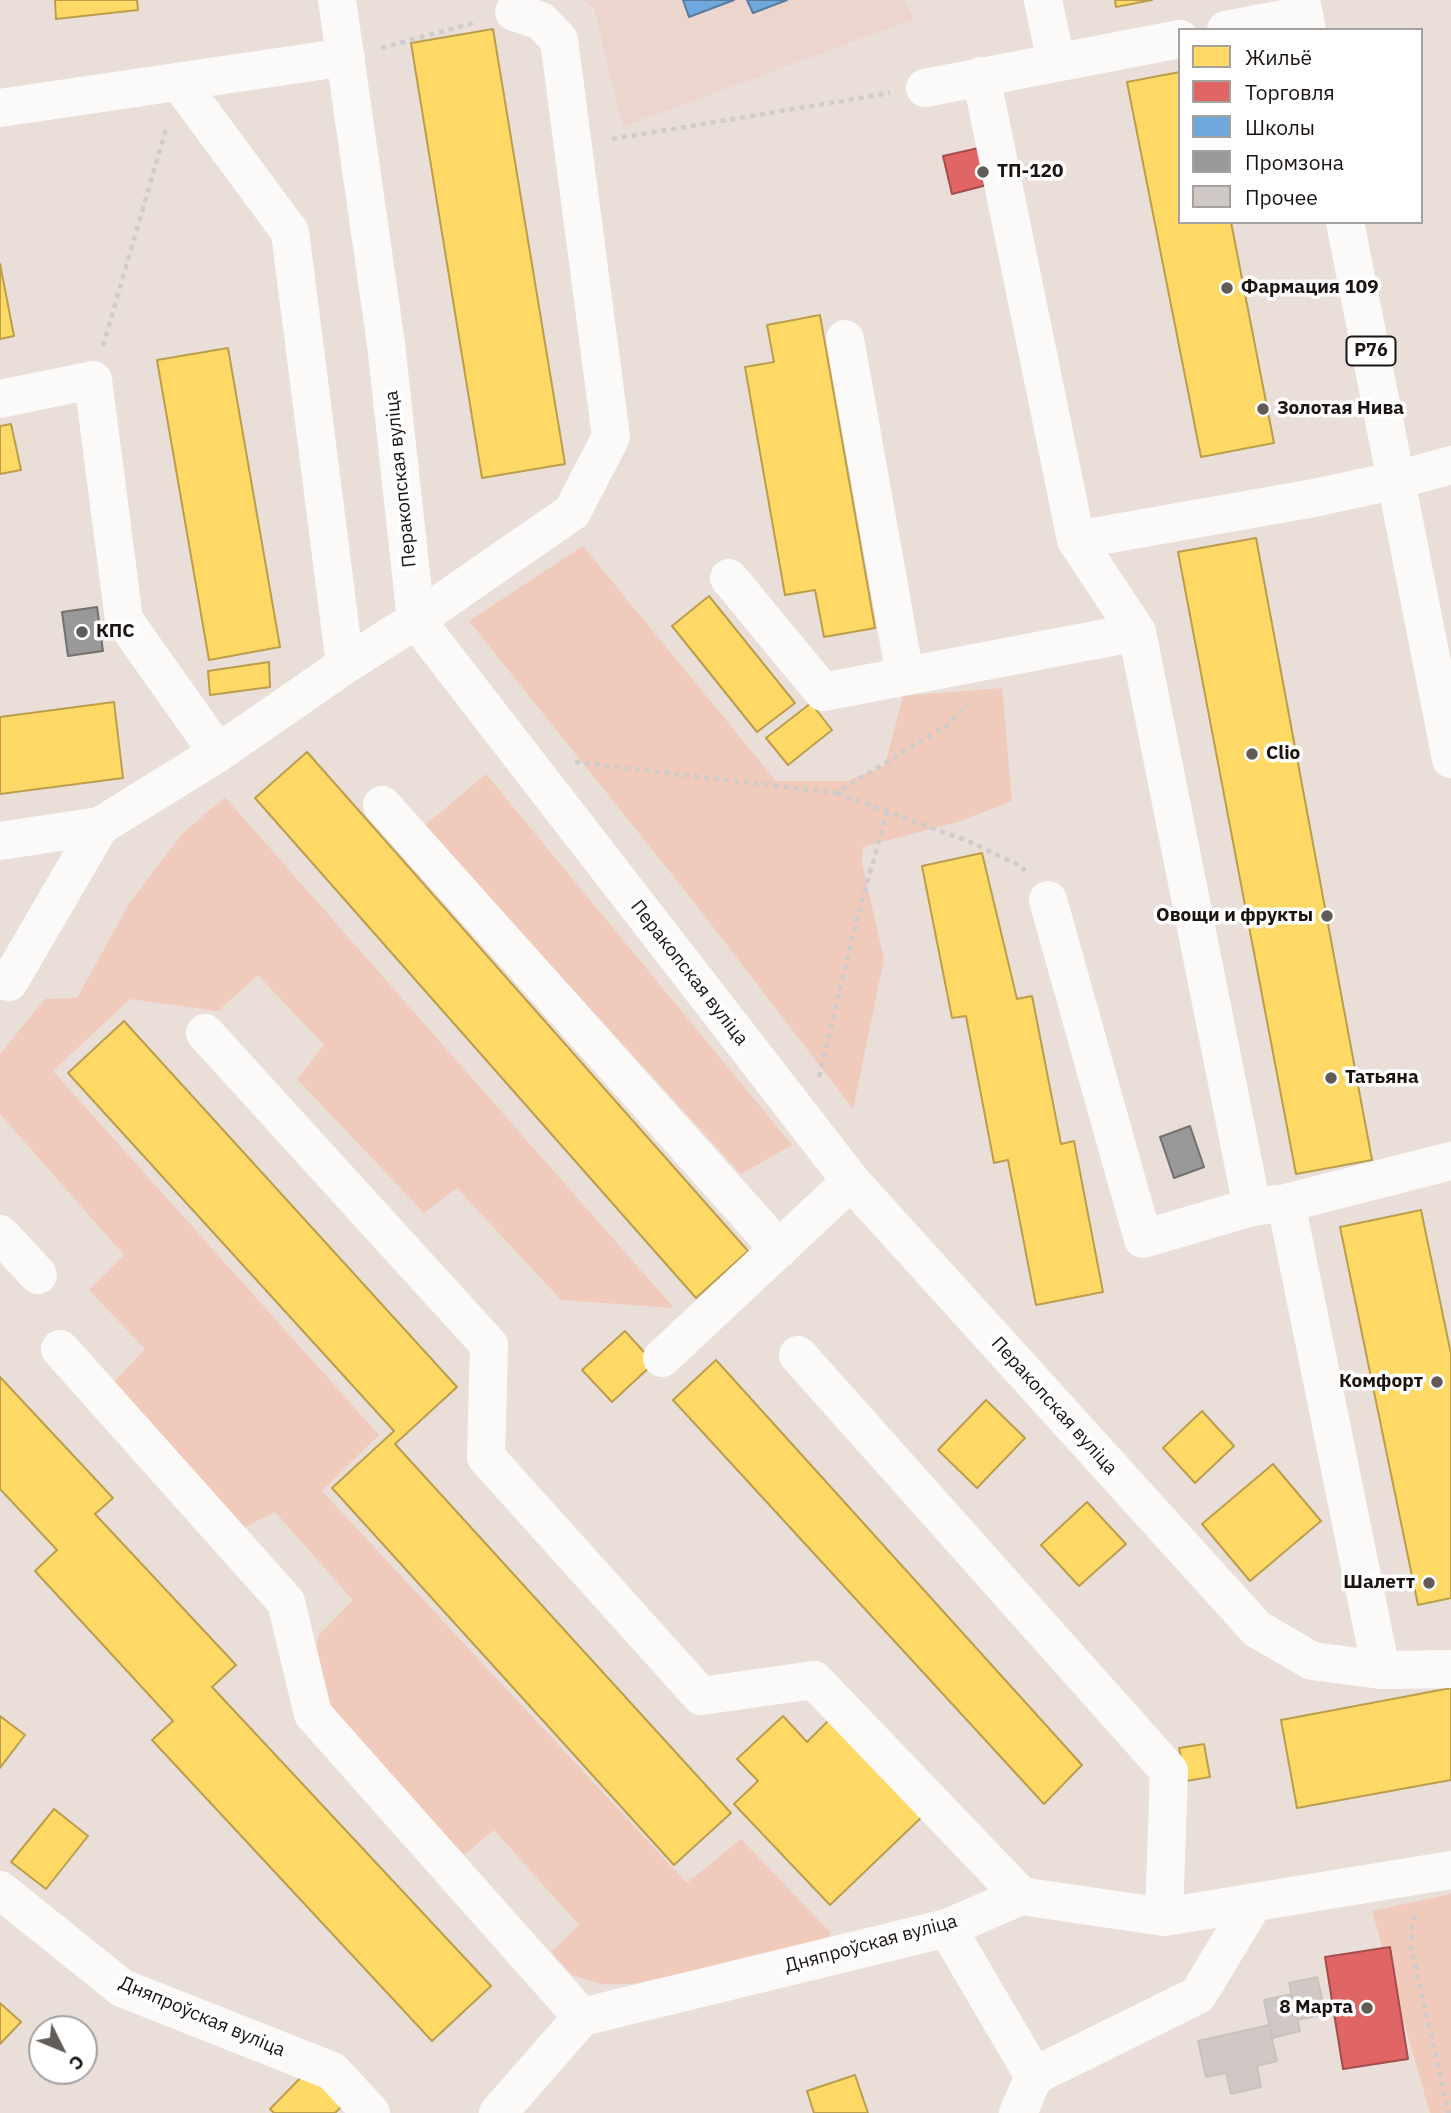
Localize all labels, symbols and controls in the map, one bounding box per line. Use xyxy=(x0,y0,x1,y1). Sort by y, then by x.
legend xyxy=(1178,28,1423,224)
text: Жильё xyxy=(1245,43,1312,71)
text: Торговля xyxy=(1245,78,1335,106)
text: Школы xyxy=(1245,113,1315,141)
text: Промзона xyxy=(1245,148,1344,176)
place label: ТП-120 xyxy=(997,161,1063,183)
marker: ТП-120 xyxy=(975,164,991,180)
text: Прочее xyxy=(1245,183,1318,211)
place label: Фармация 109 xyxy=(1241,277,1379,299)
marker: Фармация 109 xyxy=(1219,280,1235,296)
road number: Р76 xyxy=(1346,337,1396,366)
street label: Перакопская вуліца xyxy=(380,389,422,569)
place label: Золотая Нива xyxy=(1277,398,1404,420)
marker: Золотая Нива xyxy=(1255,401,1271,417)
place label: КПС xyxy=(96,621,135,643)
marker: КПС xyxy=(74,624,90,640)
place label: Clio xyxy=(1266,743,1300,765)
marker: Clio xyxy=(1244,746,1260,762)
street label: Перакопская вуліца xyxy=(625,896,753,1050)
place label: Овощи и фрукты xyxy=(1156,905,1313,927)
marker: Овощи и фрукты xyxy=(1319,908,1335,924)
place label: Татьяна xyxy=(1345,1067,1419,1089)
marker: Татьяна xyxy=(1323,1070,1339,1086)
street label: Перакопская вуліца xyxy=(986,1332,1122,1480)
place label: Комфорт xyxy=(1339,1371,1423,1393)
marker: Комфорт xyxy=(1429,1374,1445,1390)
place label: Шалетт xyxy=(1343,1572,1415,1594)
marker: Шалетт xyxy=(1421,1575,1437,1591)
street label: Дняпроўская вуліца xyxy=(782,1910,960,1978)
street label: Дняпроўская вуліца xyxy=(116,1972,288,2062)
place label: 8 Марта xyxy=(1279,1997,1353,2019)
marker: 8 Марта xyxy=(1359,2000,1375,2016)
north arrow xyxy=(28,2015,98,2085)
text: С xyxy=(64,2050,90,2076)

